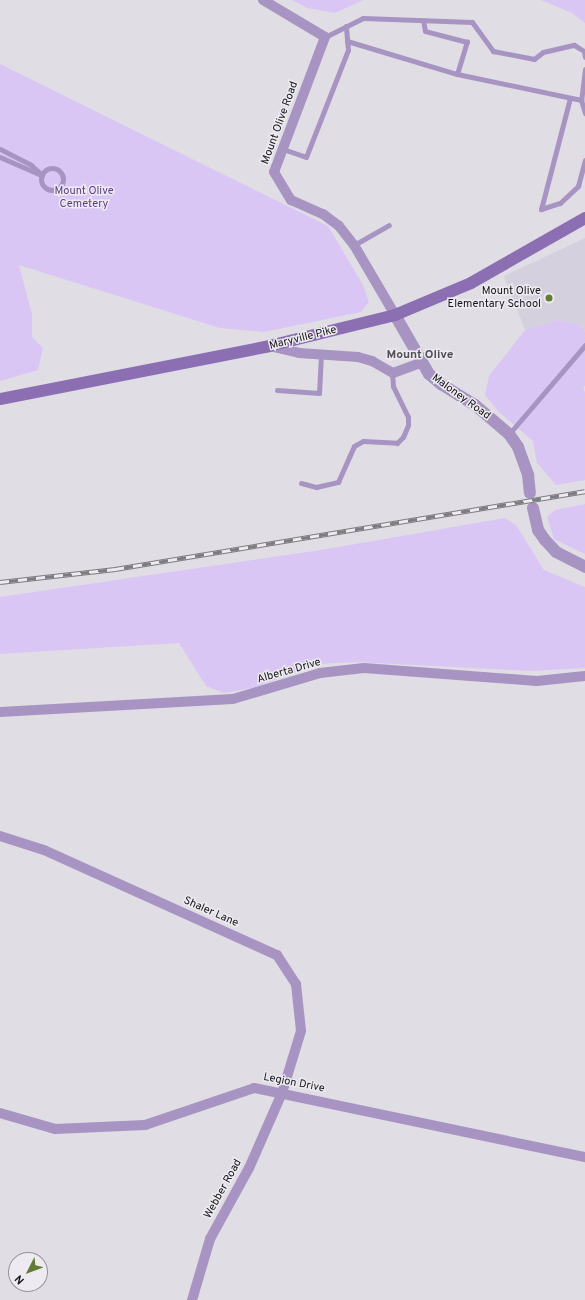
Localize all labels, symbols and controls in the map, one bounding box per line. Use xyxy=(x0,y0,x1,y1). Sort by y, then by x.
street label: Mount Olive Road xyxy=(259,80,301,166)
park label: Mount Olive Cemetery xyxy=(54,185,114,211)
place label: Mount Olive Elementary School xyxy=(448,285,541,311)
marker: Mount Olive Elementary School xyxy=(544,293,554,303)
street label: Maryville Pike xyxy=(268,323,338,353)
district label: Mount Olive xyxy=(386,349,454,363)
street label: Maloney Road xyxy=(429,371,493,423)
street label: Alberta Drive xyxy=(256,656,322,686)
street label: Shaler Lane xyxy=(181,894,241,930)
street label: Legion Drive xyxy=(262,1071,326,1095)
street label: Webber Road xyxy=(201,1157,245,1221)
north arrow xyxy=(8,1252,48,1292)
text: N xyxy=(12,1272,28,1287)

